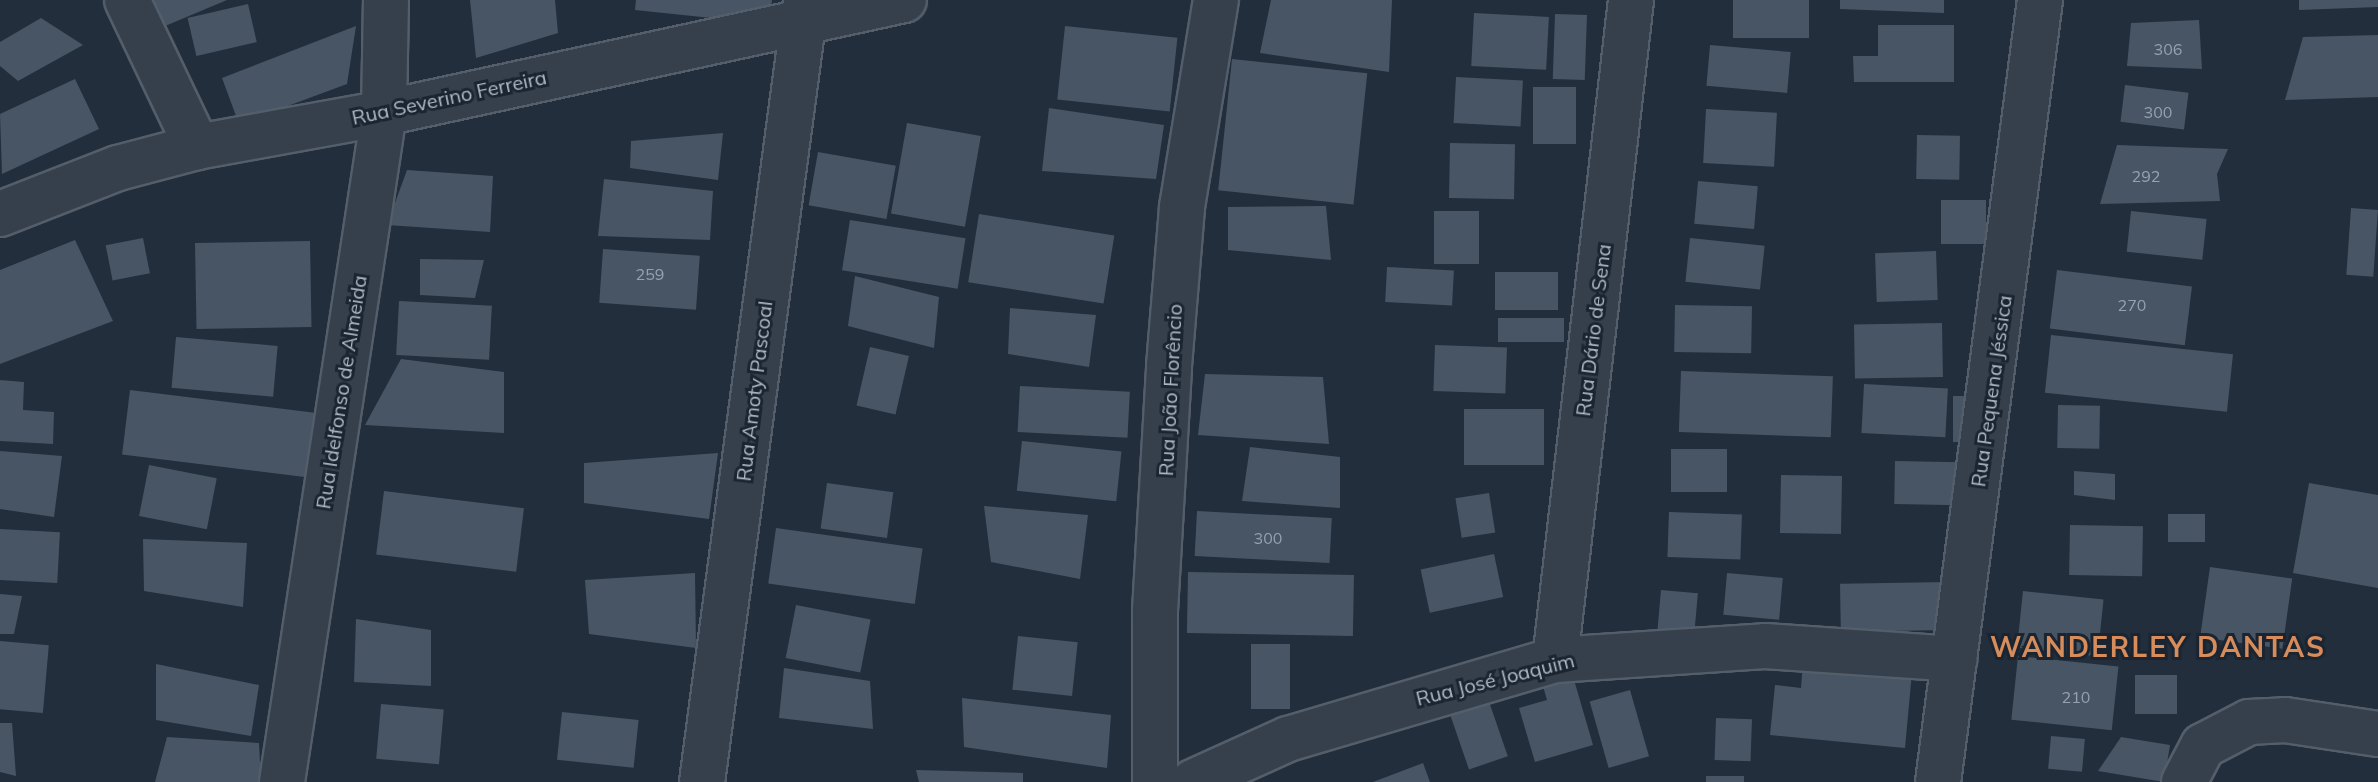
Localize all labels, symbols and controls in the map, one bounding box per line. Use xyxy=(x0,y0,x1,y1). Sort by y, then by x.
house number: 306 xyxy=(2154,39,2182,59)
street label: Rua Severino Ferreira xyxy=(349,65,549,129)
house number: 300 xyxy=(2144,102,2172,122)
house number: 292 xyxy=(2132,166,2160,186)
street label: Rua Dário de Sena xyxy=(1571,243,1615,417)
house number: 259 xyxy=(636,264,664,284)
street label: Rua Idelfonso de Almeida xyxy=(311,273,371,511)
street label: Rua Pequena Jéssica xyxy=(1966,294,2016,488)
house number: 270 xyxy=(2118,295,2146,315)
street label: Rua Amoty Pascoal xyxy=(731,299,777,483)
street label: Rua João Florêncio xyxy=(1154,303,1186,477)
house number: 300 xyxy=(1254,528,1282,548)
district label: WANDERLEY DANTAS xyxy=(1990,630,2326,664)
street label: Rua José Joaquim xyxy=(1413,648,1577,710)
house number: 210 xyxy=(2062,687,2090,707)

